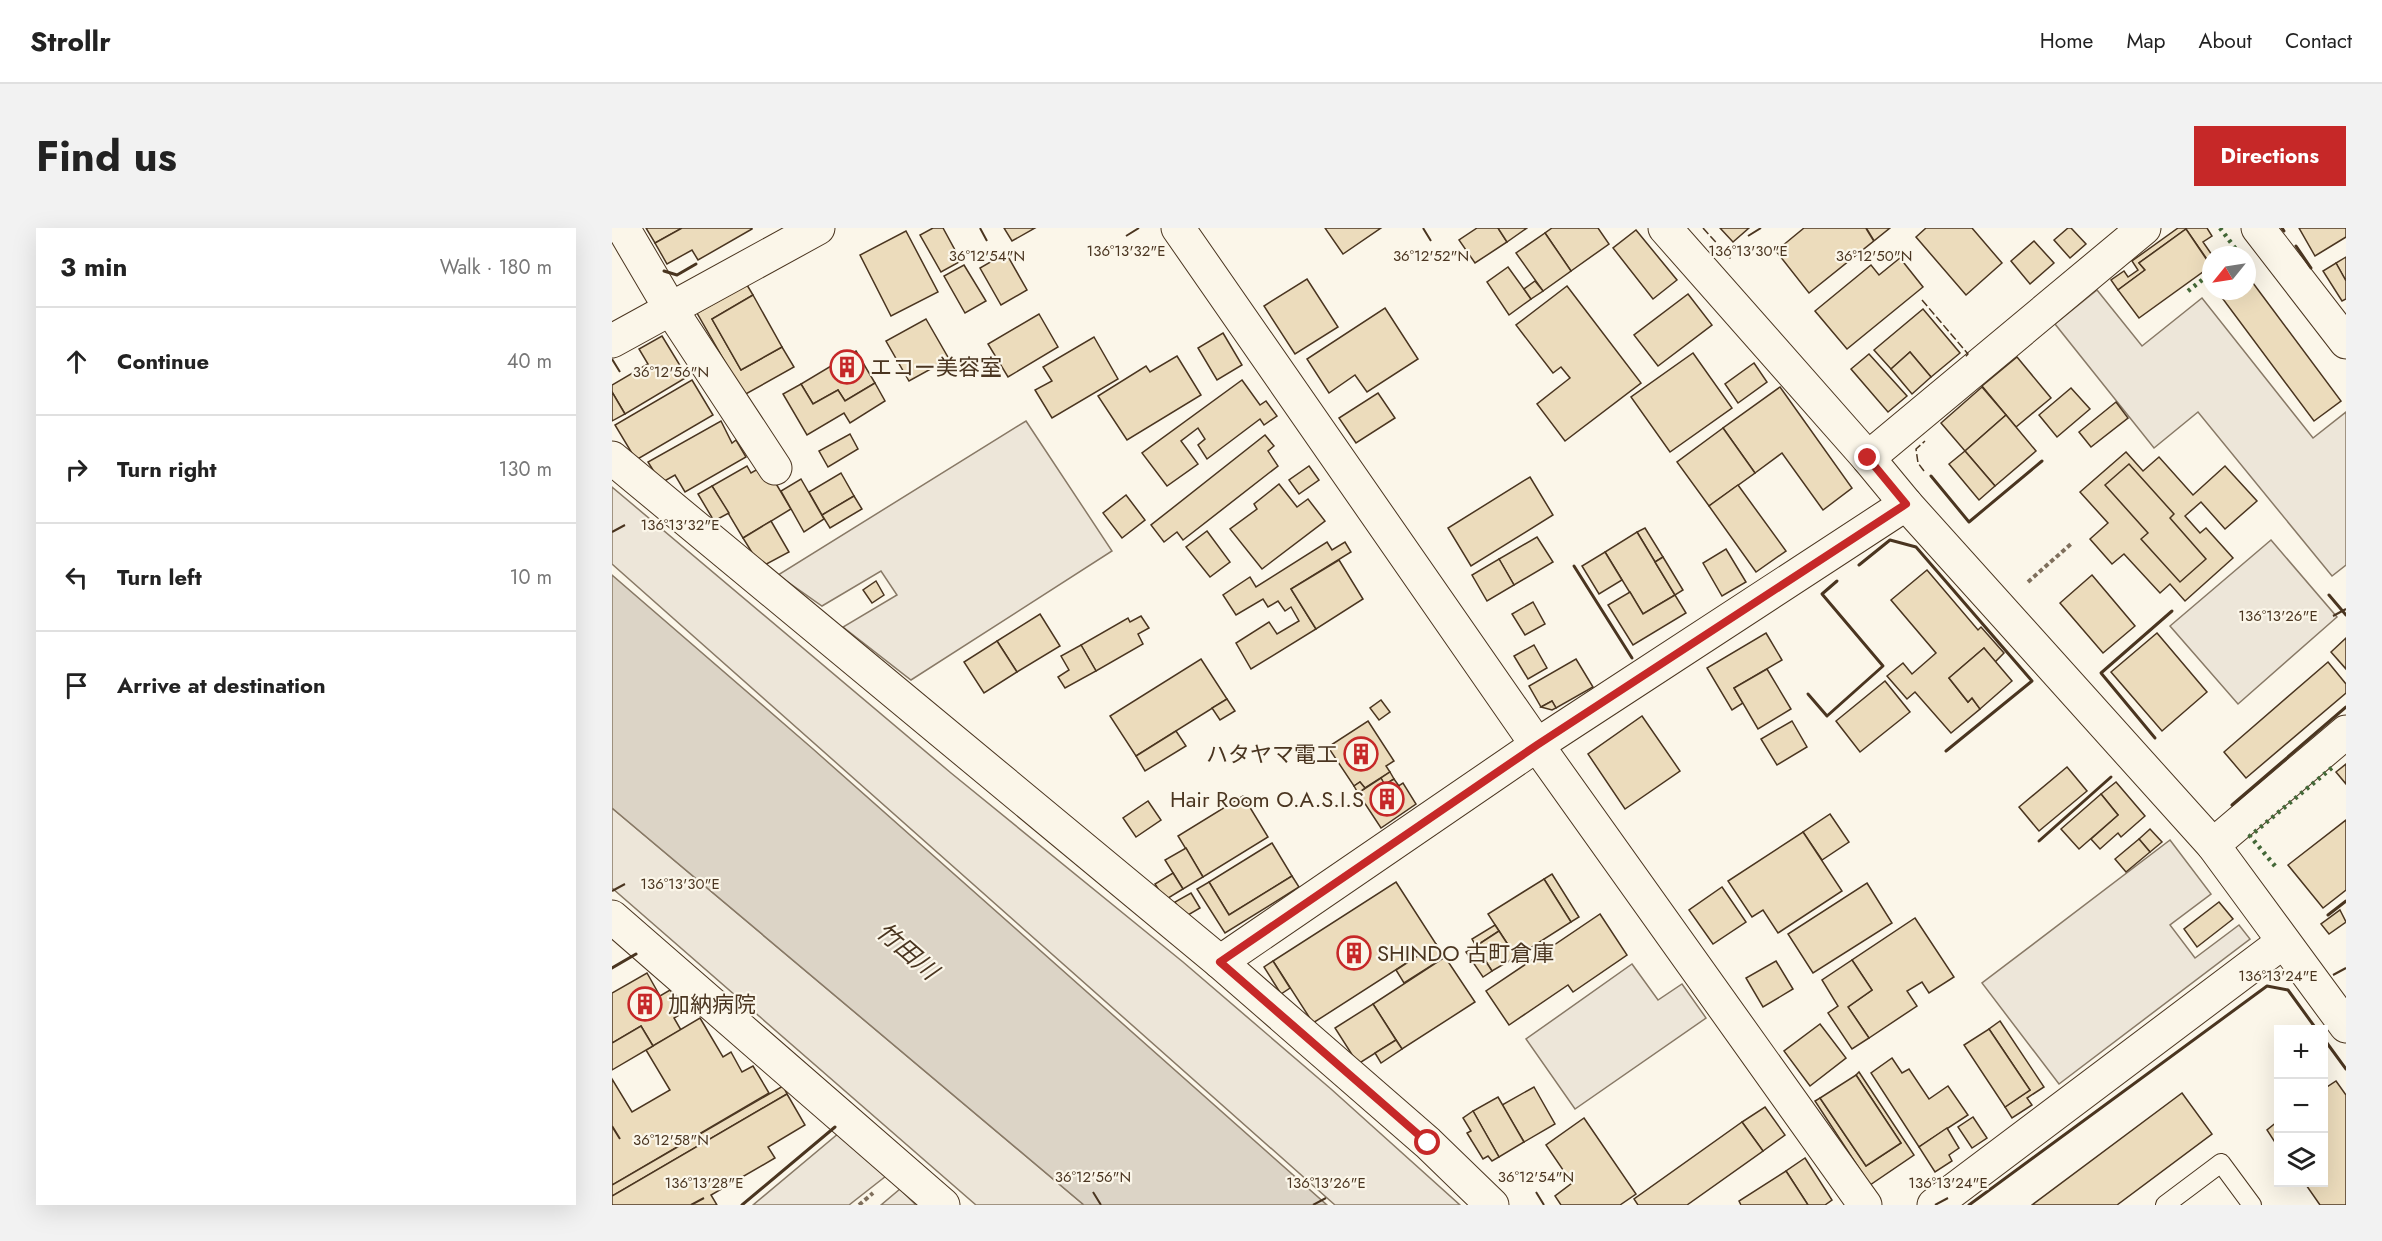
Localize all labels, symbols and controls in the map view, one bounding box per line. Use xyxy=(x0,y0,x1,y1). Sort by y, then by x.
text: Strollr xyxy=(30,21,111,62)
text: Home xyxy=(2040,26,2093,56)
text: Map xyxy=(2126,26,2166,56)
text: About xyxy=(2199,26,2252,56)
text: Contact xyxy=(2285,26,2352,56)
text: Find us xyxy=(36,126,177,187)
button: Directions xyxy=(2194,126,2346,186)
text: 136°13'32"E xyxy=(1087,240,1165,262)
text: 136°13'30"E xyxy=(1708,240,1788,262)
text: 36°12'54"N xyxy=(949,245,1025,267)
text: 36°12'52"N xyxy=(1393,245,1469,267)
text: 36°12'50"N xyxy=(1836,245,1912,267)
north arrow xyxy=(2202,246,2256,300)
text: 3 min xyxy=(60,248,127,286)
text: Walk · 180 m xyxy=(440,253,552,282)
icon: ahead xyxy=(60,345,93,378)
text: Continue xyxy=(117,345,209,377)
text: 40 m xyxy=(507,347,552,376)
building icon: エコー美容室 xyxy=(829,349,865,385)
place label: エコー美容室 xyxy=(870,351,1002,383)
text: 36°12'56"N xyxy=(633,361,709,383)
route end xyxy=(1854,444,1880,470)
icon: right xyxy=(60,453,93,486)
text: Turn right xyxy=(117,453,217,485)
text: 130 m xyxy=(498,455,552,484)
text: 136°13'32"E xyxy=(641,514,719,536)
icon: left xyxy=(60,561,93,594)
text: Turn left xyxy=(117,561,202,593)
text: 10 m xyxy=(509,563,552,592)
text: 136°13'26"E xyxy=(2238,605,2318,627)
icon: arrive xyxy=(60,669,93,702)
text: Arrive at destination xyxy=(117,669,326,701)
building icon: ハタヤマ電工 xyxy=(1343,736,1379,772)
place label: ハタヤマ電工 xyxy=(1206,738,1338,770)
building icon: Hair Room O.A.S.I.S xyxy=(1369,781,1405,817)
place label: Hair Room O.A.S.I.S xyxy=(1170,783,1364,815)
text: 136°13'30"E xyxy=(640,873,720,895)
water label: 竹田川 xyxy=(869,914,948,989)
building icon: SHINDO 古町倉庫 xyxy=(1336,935,1372,971)
place label: SHINDO 古町倉庫 xyxy=(1377,937,1554,969)
text: 136°13'24"E xyxy=(2238,965,2318,987)
building icon: 加納病院 xyxy=(627,986,663,1022)
place label: 加納病院 xyxy=(668,988,756,1020)
map controls xyxy=(2274,1025,2328,1187)
button: + xyxy=(2274,1025,2328,1079)
button: − xyxy=(2274,1079,2328,1133)
text: 36°12'58"N xyxy=(633,1129,709,1151)
route start xyxy=(1414,1129,1440,1155)
button: layers xyxy=(2274,1133,2328,1187)
text: 36°12'56"N xyxy=(1055,1166,1131,1188)
text: 36°12'54"N xyxy=(1498,1166,1574,1188)
text: 136°13'28"E xyxy=(665,1172,743,1194)
text: 136°13'26"E xyxy=(1286,1172,1366,1194)
text: 136°13'24"E xyxy=(1908,1172,1988,1194)

